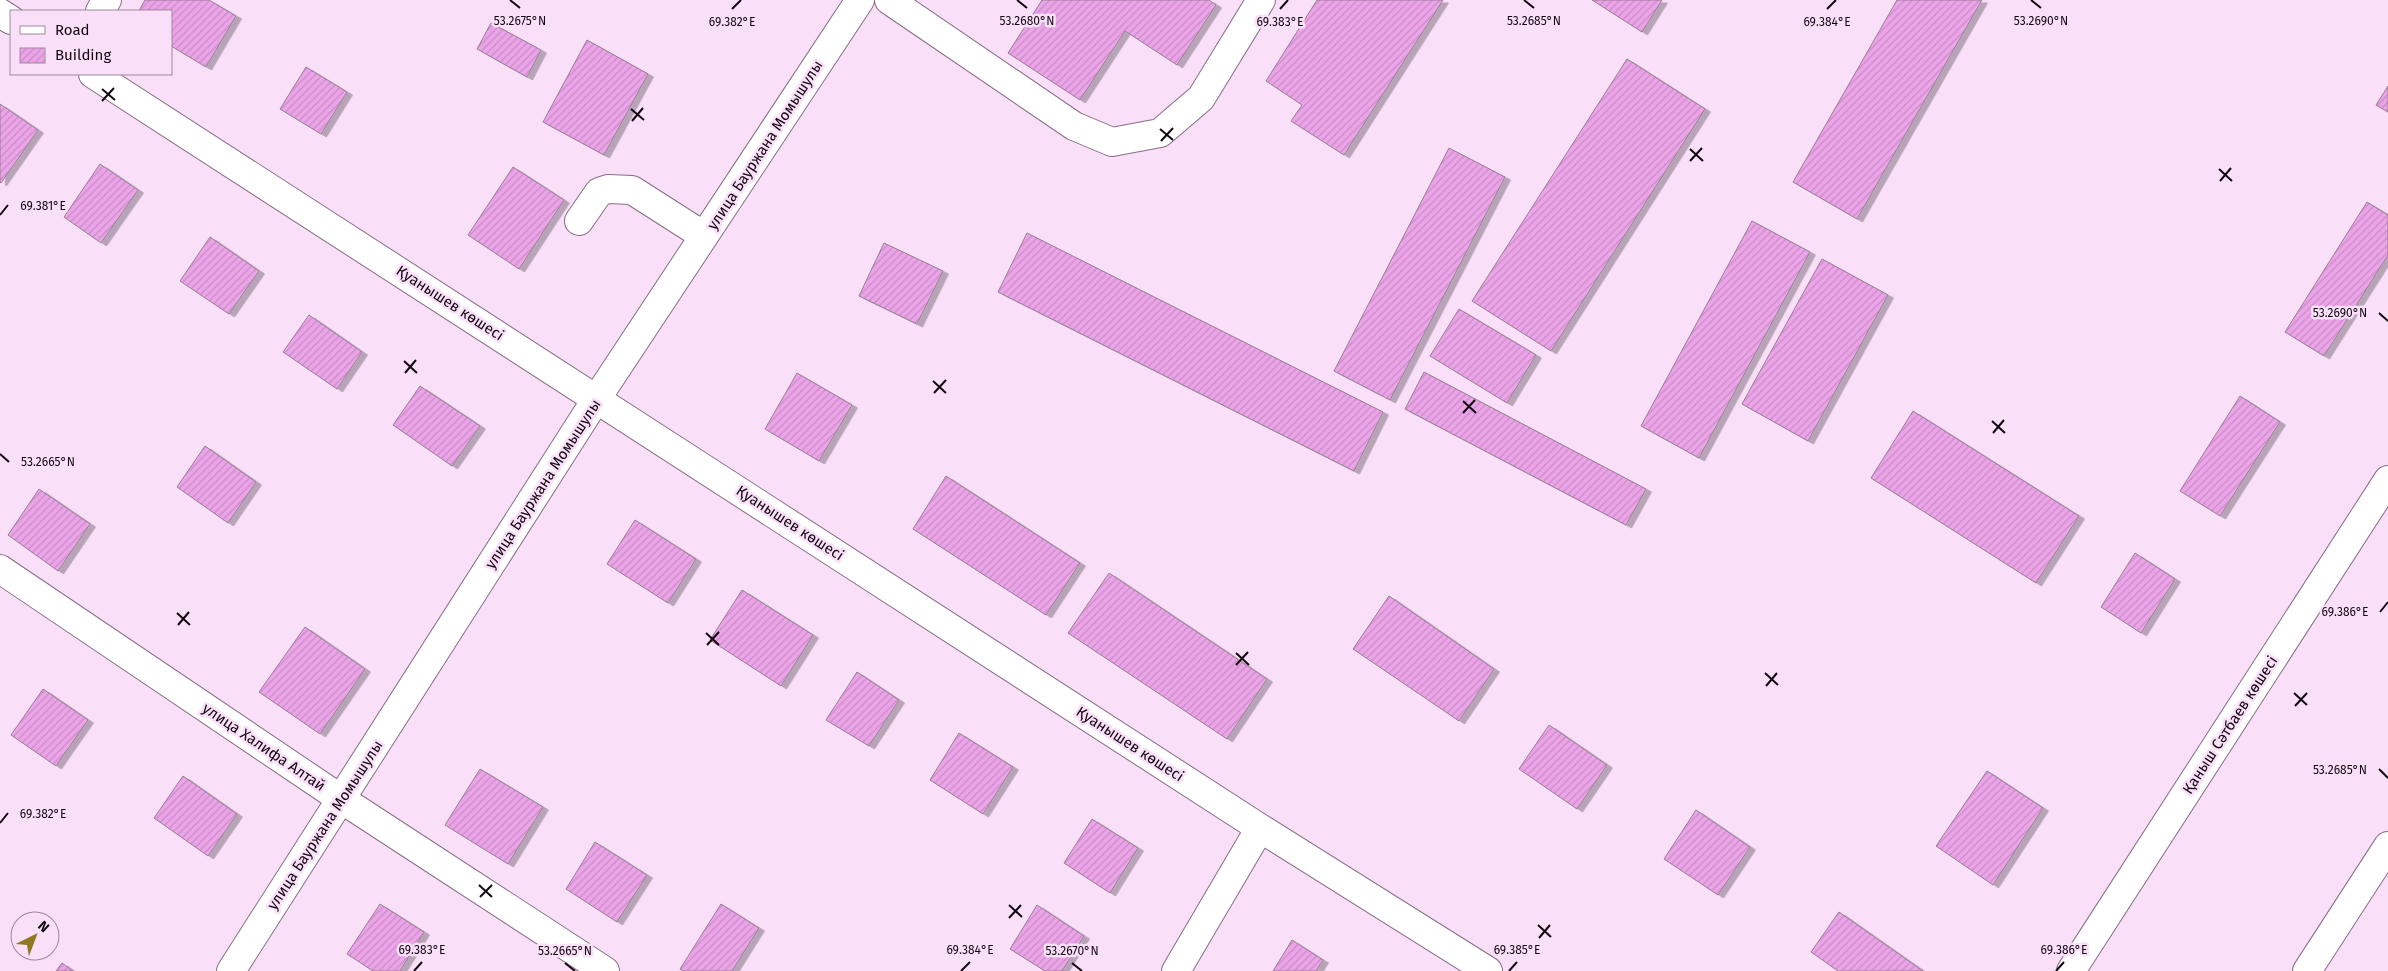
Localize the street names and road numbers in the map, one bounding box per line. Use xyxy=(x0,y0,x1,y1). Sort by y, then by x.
street label: улица Бауржана Момышулы xyxy=(703,57,827,233)
street label: Қуанышев көшесі xyxy=(393,262,507,344)
street label: улица Бауржана Момышулы xyxy=(481,396,605,572)
street label: Қуанышев көшесі xyxy=(733,482,847,564)
street label: Қаныш Сәтбаев көшесі xyxy=(2179,653,2281,797)
street label: улица Халифа Алтай xyxy=(199,699,329,795)
street label: Қуанышев көшесі xyxy=(1073,703,1187,785)
street label: улица Бауржана Момышулы xyxy=(263,737,387,913)

